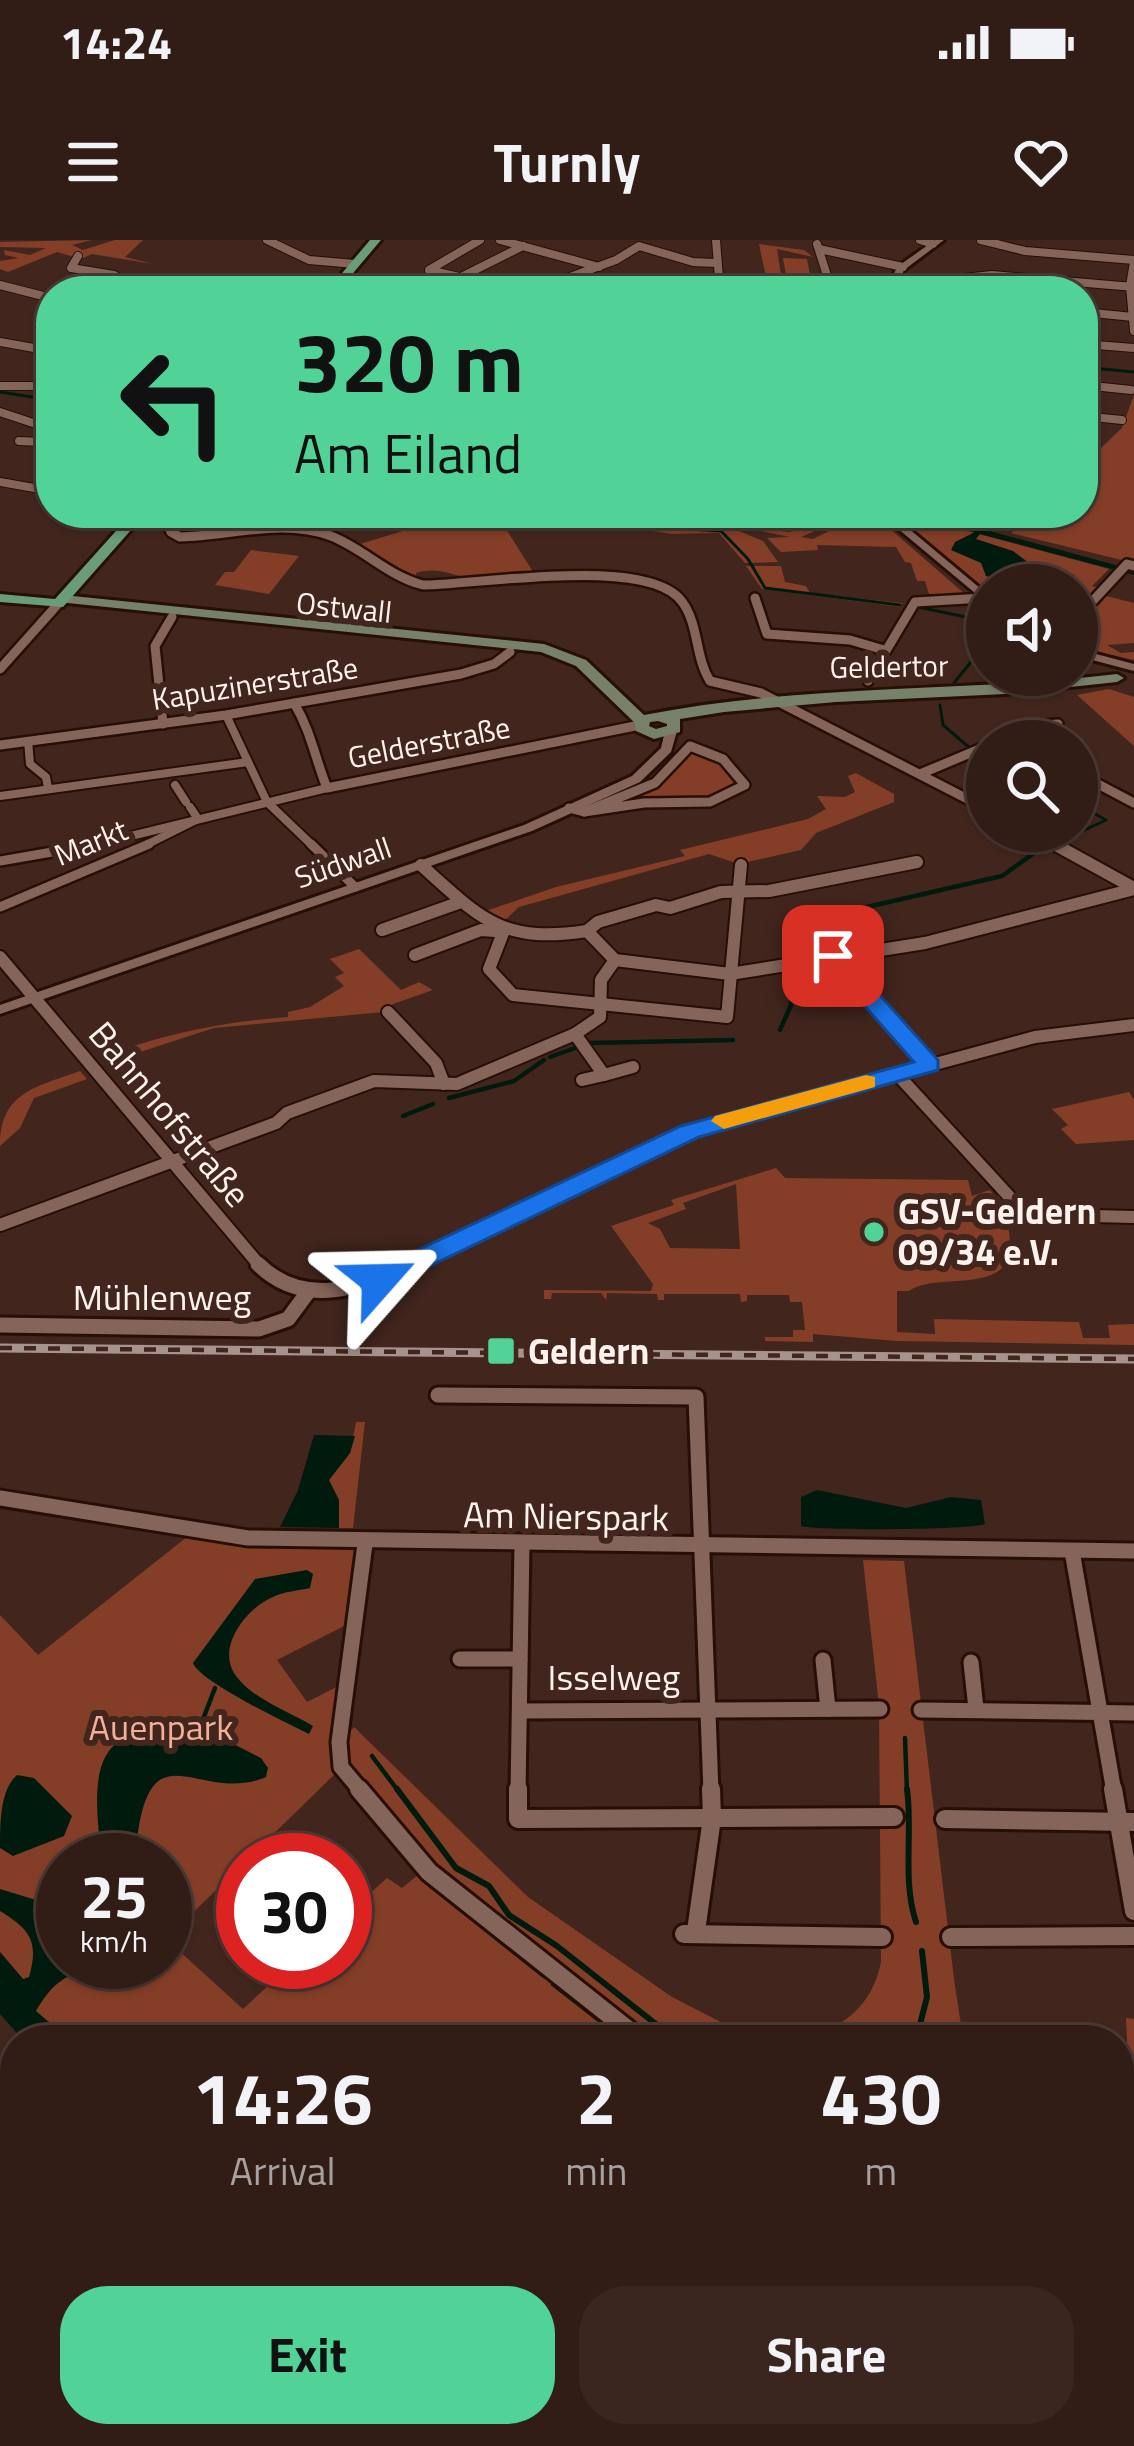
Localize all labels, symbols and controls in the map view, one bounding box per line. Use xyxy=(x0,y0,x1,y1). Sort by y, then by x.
text: 14:24 xyxy=(60,8,172,76)
text: Turnly xyxy=(494,121,640,203)
icon: menu xyxy=(60,129,126,195)
icon: heart xyxy=(1008,129,1074,195)
text: 320 m xyxy=(294,297,524,425)
icon: left xyxy=(96,324,252,480)
text: Am Eiland xyxy=(294,412,522,494)
map controls xyxy=(966,564,1098,852)
button: sound xyxy=(966,564,1098,696)
street label: Ostwall xyxy=(294,579,394,635)
street label: Geldertor xyxy=(829,642,949,690)
street label: Kapuzinerstraße xyxy=(149,644,361,722)
street label: Gelderstraße xyxy=(344,704,514,780)
button: search xyxy=(966,720,1098,852)
street label: Markt xyxy=(47,806,135,878)
street label: Südwall xyxy=(288,824,397,900)
pin xyxy=(782,905,884,1007)
icon: arrive xyxy=(800,923,866,989)
street label: Bahnhofstraße xyxy=(76,1009,265,1219)
place label: GSV-Geldern 09/34 e.V. xyxy=(898,1183,1096,1279)
position arrow xyxy=(316,1217,442,1343)
marker: GSV-Geldern 09/34 e.V. xyxy=(861,1219,887,1245)
street label: Mühlenweg xyxy=(73,1269,251,1324)
place label: Geldern xyxy=(528,1323,650,1378)
marker: Geldern xyxy=(485,1335,517,1367)
street label: Am Nierspark xyxy=(463,1486,669,1545)
street label: Isselweg xyxy=(548,1649,680,1704)
park label: Auenpark xyxy=(89,1699,233,1754)
speed limit sign: 30 xyxy=(216,1833,372,1989)
text: 25 xyxy=(80,1850,148,1941)
text: km/h xyxy=(80,1918,148,1964)
text: 14:26 xyxy=(193,2042,373,2152)
text: 2 xyxy=(576,2042,617,2152)
text: 430 xyxy=(820,2042,941,2152)
text: Arrival xyxy=(230,2141,336,2200)
text: min xyxy=(565,2141,627,2200)
text: m xyxy=(864,2141,897,2200)
button: Exit xyxy=(60,2286,555,2424)
button: Share xyxy=(579,2286,1074,2424)

